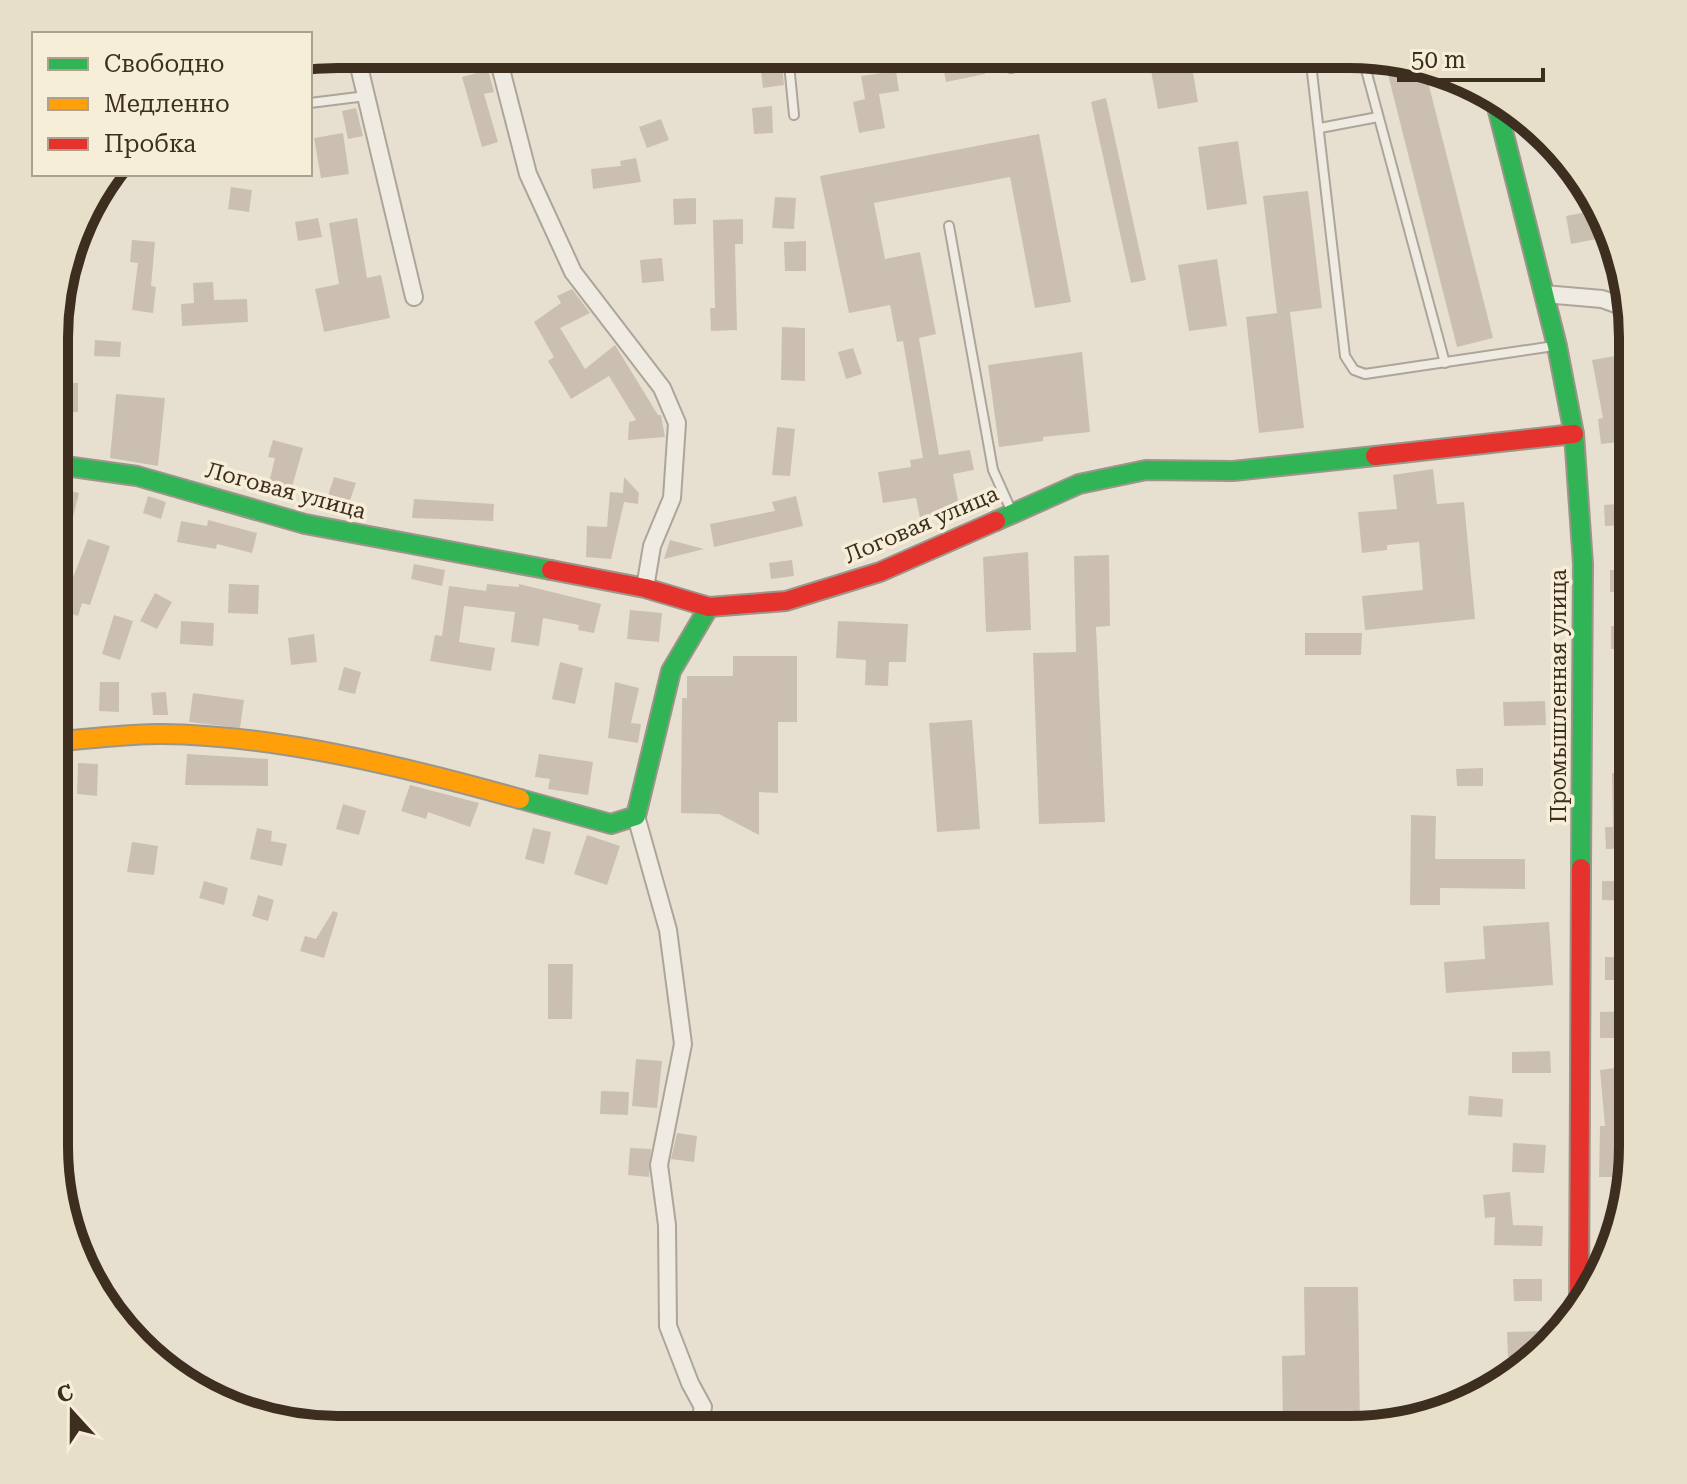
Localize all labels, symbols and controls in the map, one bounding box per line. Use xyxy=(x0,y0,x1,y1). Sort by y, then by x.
legend xyxy=(32,32,312,176)
scale bar xyxy=(1399,32,1543,82)
text: 50 m xyxy=(1411,46,1466,74)
text: Свободно xyxy=(104,50,225,78)
text: Медленно xyxy=(104,90,230,118)
text: Пробка xyxy=(104,130,196,158)
street label: Логовая улица xyxy=(203,457,369,524)
street label: Логовая улица xyxy=(840,481,1002,568)
street label: Промышленная улица xyxy=(1546,569,1571,823)
north arrow xyxy=(32,1372,112,1452)
text: С xyxy=(53,1379,77,1408)

